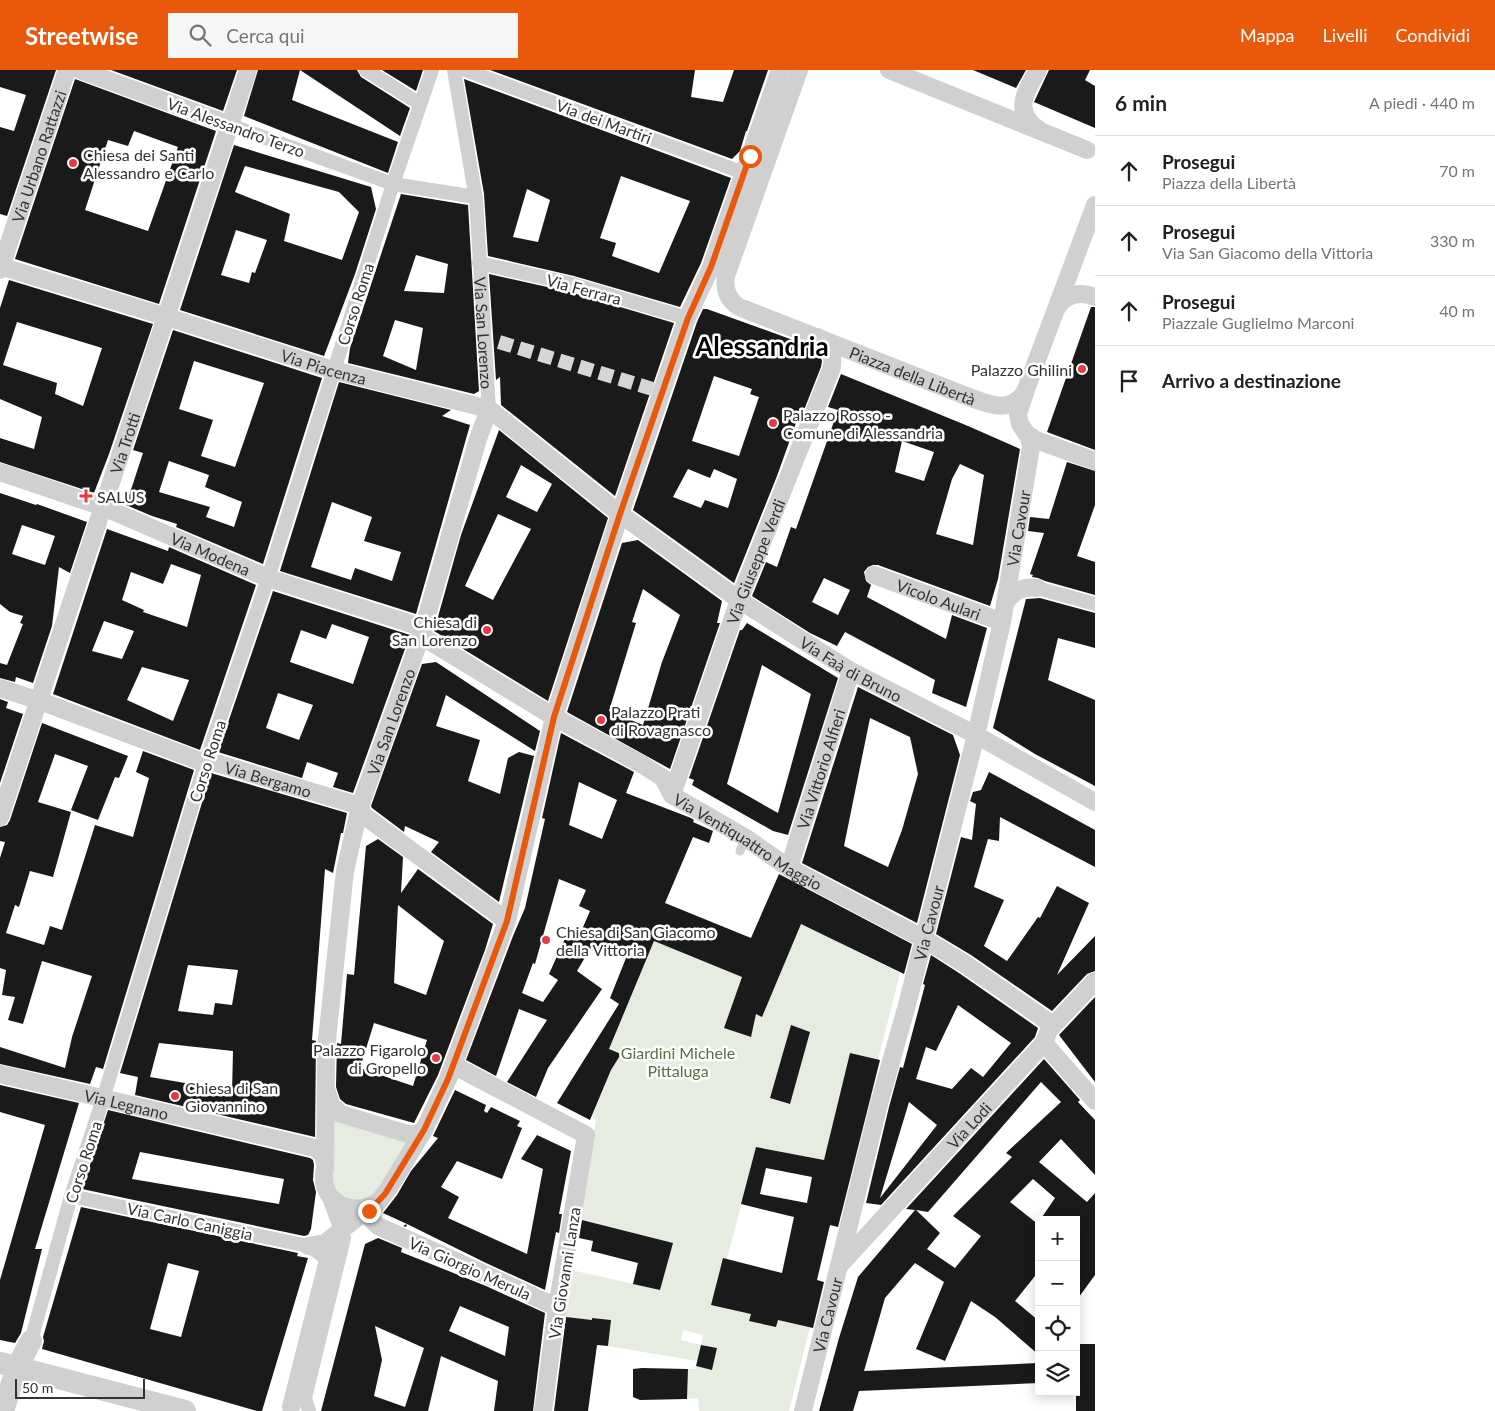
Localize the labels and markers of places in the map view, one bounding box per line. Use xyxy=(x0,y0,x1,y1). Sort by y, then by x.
place label: Chiesa dei Santi Alessandro e Carlo xyxy=(83,145,214,182)
marker: Chiesa dei Santi Alessandro e Carlo xyxy=(67,157,79,169)
place label: Palazzo Ghilini xyxy=(971,360,1072,379)
marker: Palazzo Ghilini xyxy=(1076,363,1088,375)
place label: Palazzo Rosso - Comune di Alessandria xyxy=(783,405,943,442)
marker: Palazzo Rosso - Comune di Alessandria xyxy=(767,417,779,429)
place label: SALUS xyxy=(97,487,145,506)
marker: SALUS xyxy=(79,489,93,503)
place label: Chiesa di San Lorenzo xyxy=(392,612,477,649)
marker: Chiesa di San Lorenzo xyxy=(481,624,493,636)
place label: Palazzo Prati di Rovagnasco xyxy=(611,702,711,739)
marker: Palazzo Prati di Rovagnasco xyxy=(595,714,607,726)
place label: Chiesa di San Giacomo della Vittoria xyxy=(556,922,716,959)
marker: Chiesa di San Giacomo della Vittoria xyxy=(540,934,552,946)
place label: Palazzo Figarolo di Gropello xyxy=(313,1040,426,1077)
marker: Palazzo Figarolo di Gropello xyxy=(430,1052,442,1064)
place label: Chiesa di San Giovannino xyxy=(185,1078,278,1115)
marker: Chiesa di San Giovannino xyxy=(169,1090,181,1102)

